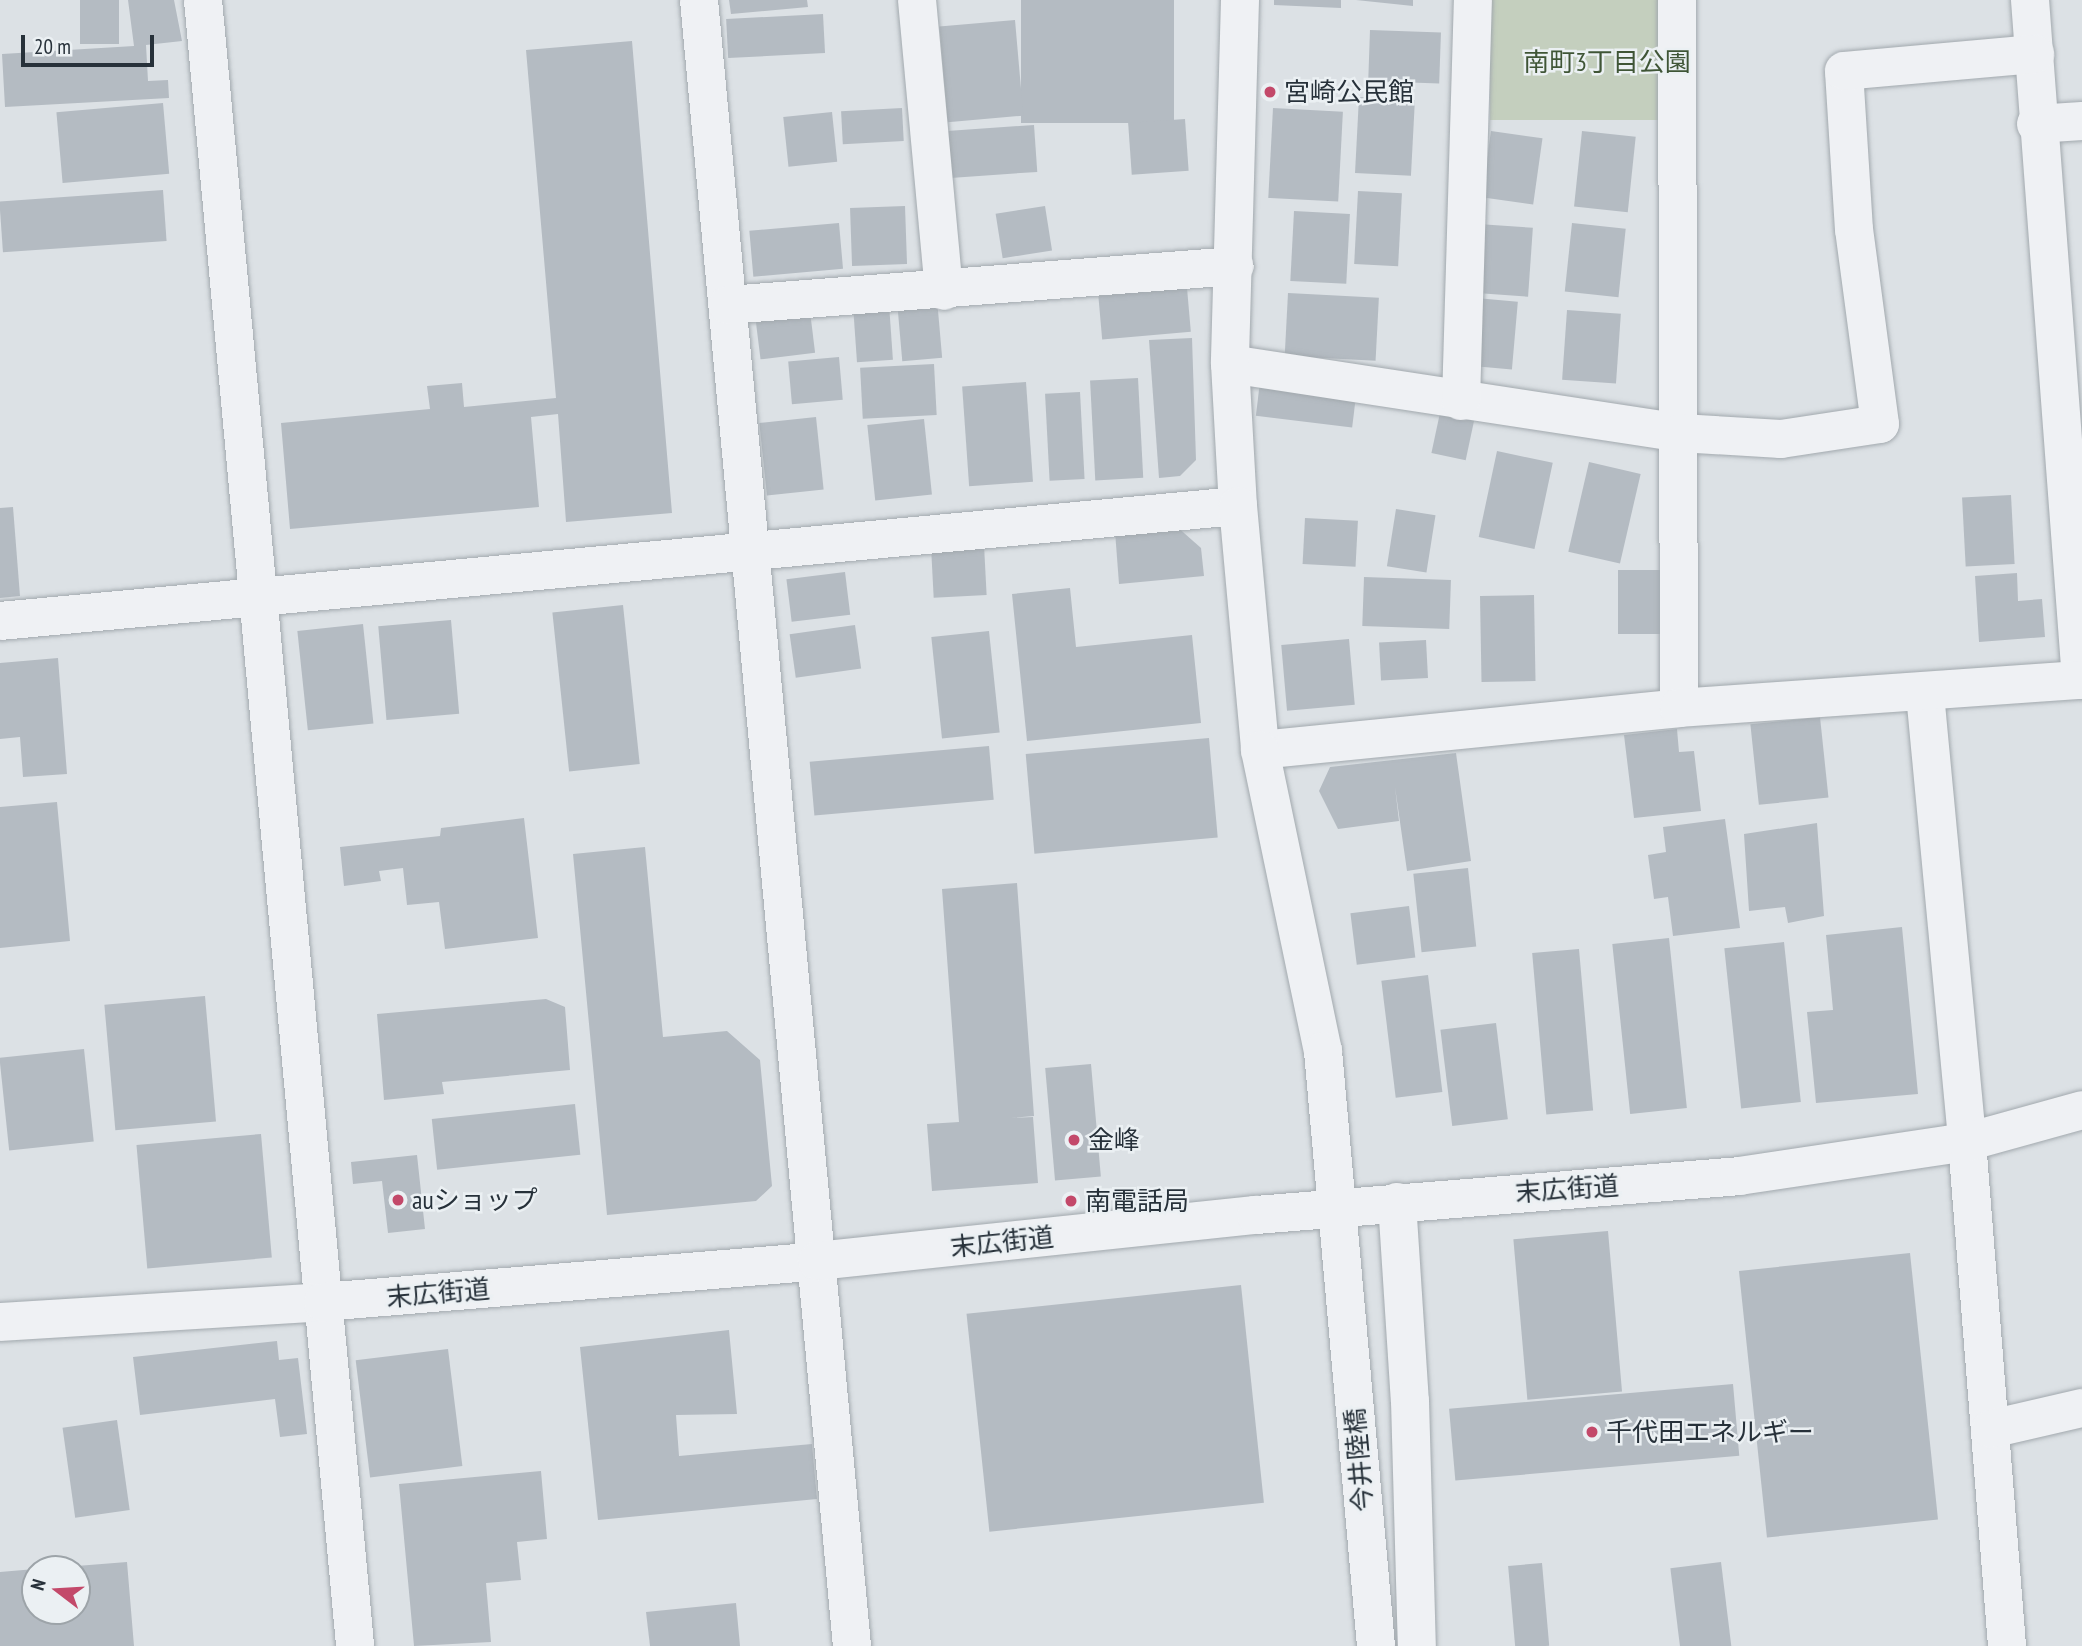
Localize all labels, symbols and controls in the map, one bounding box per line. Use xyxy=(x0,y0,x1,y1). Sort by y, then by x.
scale bar xyxy=(24,21,158,65)
text: 20 m xyxy=(34,33,71,60)
park label: 南町3丁目公園 xyxy=(1523,46,1691,78)
place label: 宮崎公民館 xyxy=(1284,76,1414,108)
marker: 宮崎公民館 xyxy=(1262,84,1278,100)
place label: 金峰 xyxy=(1088,1124,1140,1156)
marker: 金峰 xyxy=(1066,1132,1082,1148)
street label: 末広街道 xyxy=(1514,1170,1620,1208)
place label: auショップ xyxy=(412,1184,538,1216)
place label: 南電話局 xyxy=(1085,1185,1189,1217)
marker: auショップ xyxy=(390,1192,406,1208)
marker: 南電話局 xyxy=(1063,1193,1079,1209)
street label: 末広街道 xyxy=(949,1221,1055,1263)
street label: 末広街道 xyxy=(385,1273,491,1313)
street label: 今井陸橋 xyxy=(1339,1407,1379,1513)
place label: 千代田エネルギー xyxy=(1606,1416,1814,1448)
marker: 千代田エネルギー xyxy=(1584,1424,1600,1440)
north arrow xyxy=(21,1555,91,1625)
text: N xyxy=(25,1576,51,1593)

